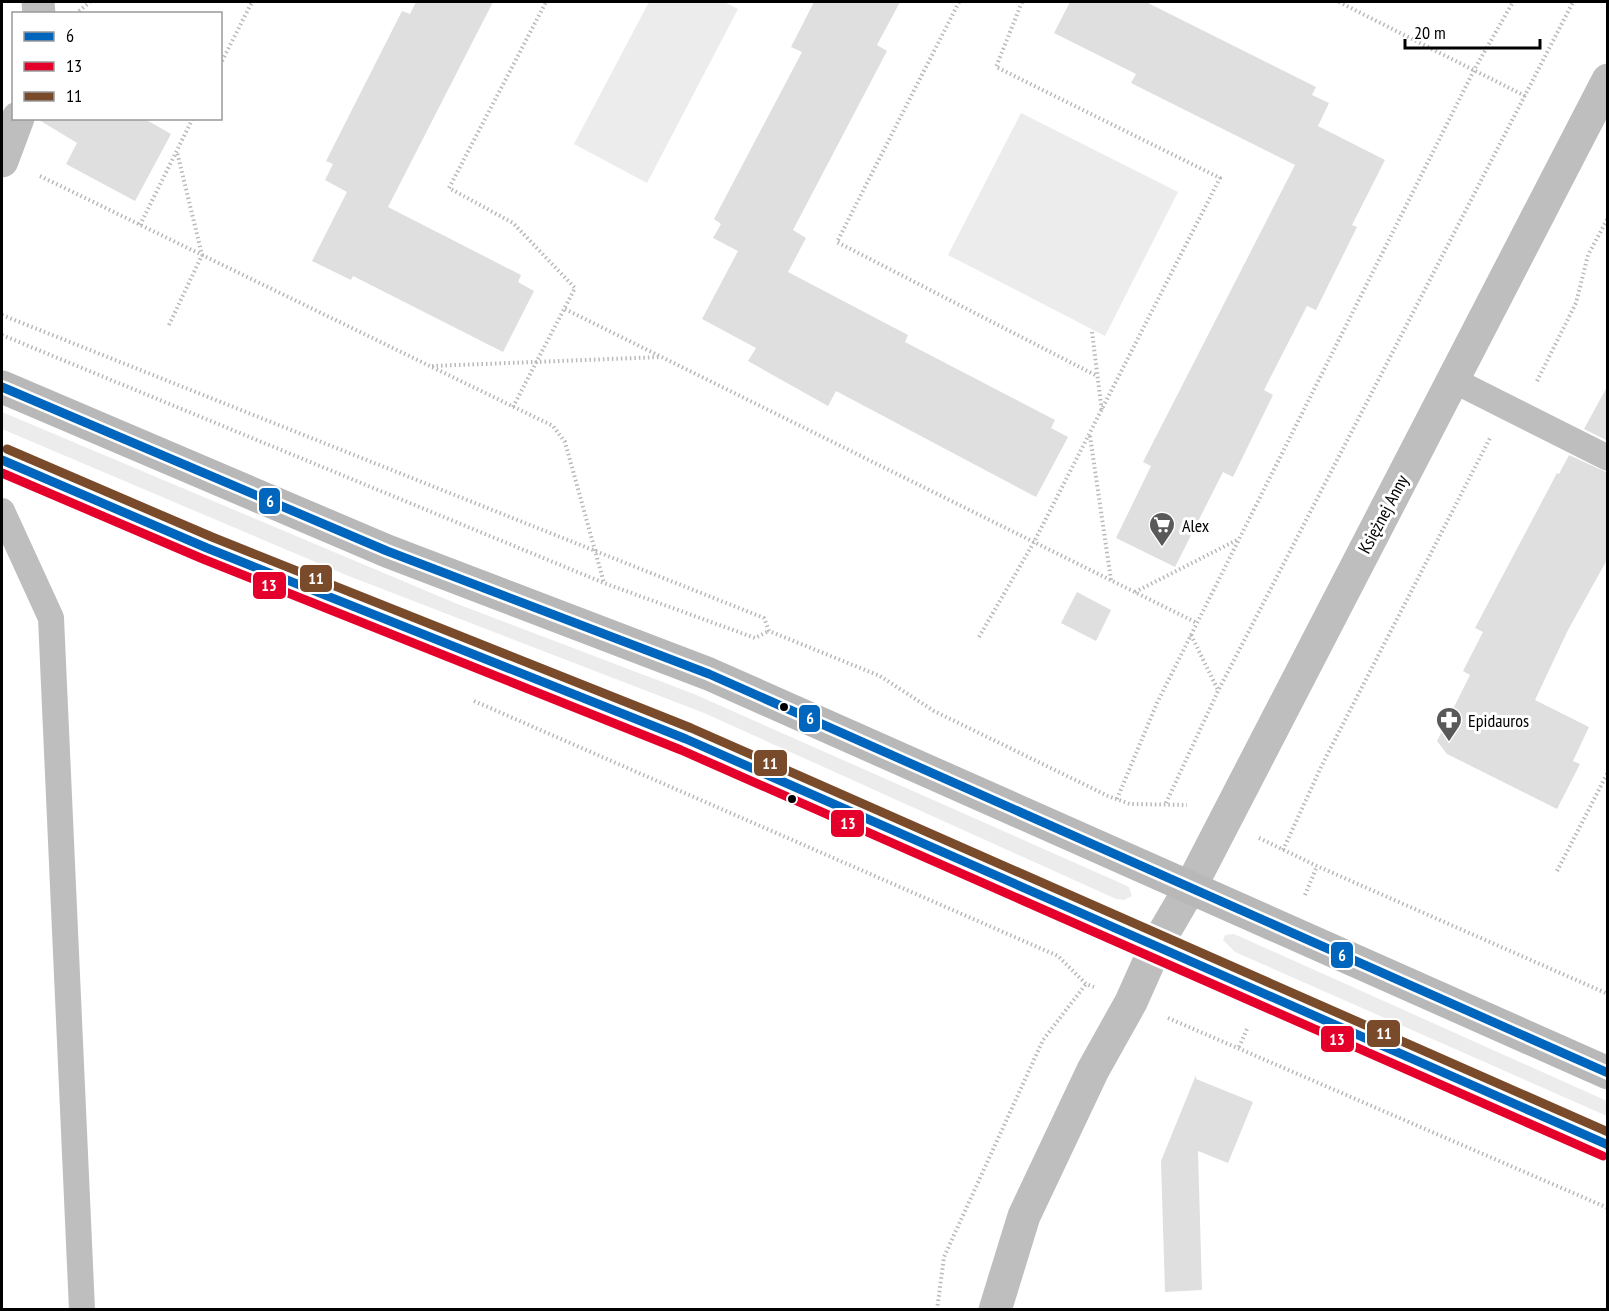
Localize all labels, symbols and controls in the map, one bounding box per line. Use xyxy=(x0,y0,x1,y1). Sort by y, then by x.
legend xyxy=(12,12,222,120)
scale bar xyxy=(1405,12,1540,50)
text: 20 m xyxy=(1414,21,1446,44)
text: 6 xyxy=(66,24,74,47)
text: 13 xyxy=(66,54,82,77)
text: 11 xyxy=(66,84,82,107)
street label: Księżnej Anny xyxy=(1353,471,1413,557)
line badge: 6 xyxy=(258,487,281,515)
text: 6 xyxy=(266,491,274,511)
supermarket icon: Alex xyxy=(1147,510,1177,548)
place label: Alex xyxy=(1182,514,1210,537)
line badge: 11 xyxy=(299,564,333,593)
text: 11 xyxy=(308,568,324,588)
line badge: 13 xyxy=(252,571,287,600)
text: 13 xyxy=(261,575,277,595)
unlabelled marker xyxy=(778,701,790,713)
line badge: 6 xyxy=(798,704,821,733)
pharmacy icon: Epidauros xyxy=(1434,705,1464,743)
text: 6 xyxy=(806,708,814,728)
place label: Epidauros xyxy=(1468,709,1529,732)
line badge: 11 xyxy=(753,749,788,777)
text: 11 xyxy=(762,753,778,773)
unlabelled marker xyxy=(786,793,798,805)
line badge: 13 xyxy=(830,809,865,838)
text: 13 xyxy=(840,813,856,833)
line badge: 6 xyxy=(1330,941,1354,969)
text: 6 xyxy=(1338,945,1346,965)
line badge: 11 xyxy=(1366,1019,1401,1048)
text: 11 xyxy=(1376,1023,1392,1043)
line badge: 13 xyxy=(1320,1025,1355,1053)
text: 13 xyxy=(1329,1029,1345,1049)

